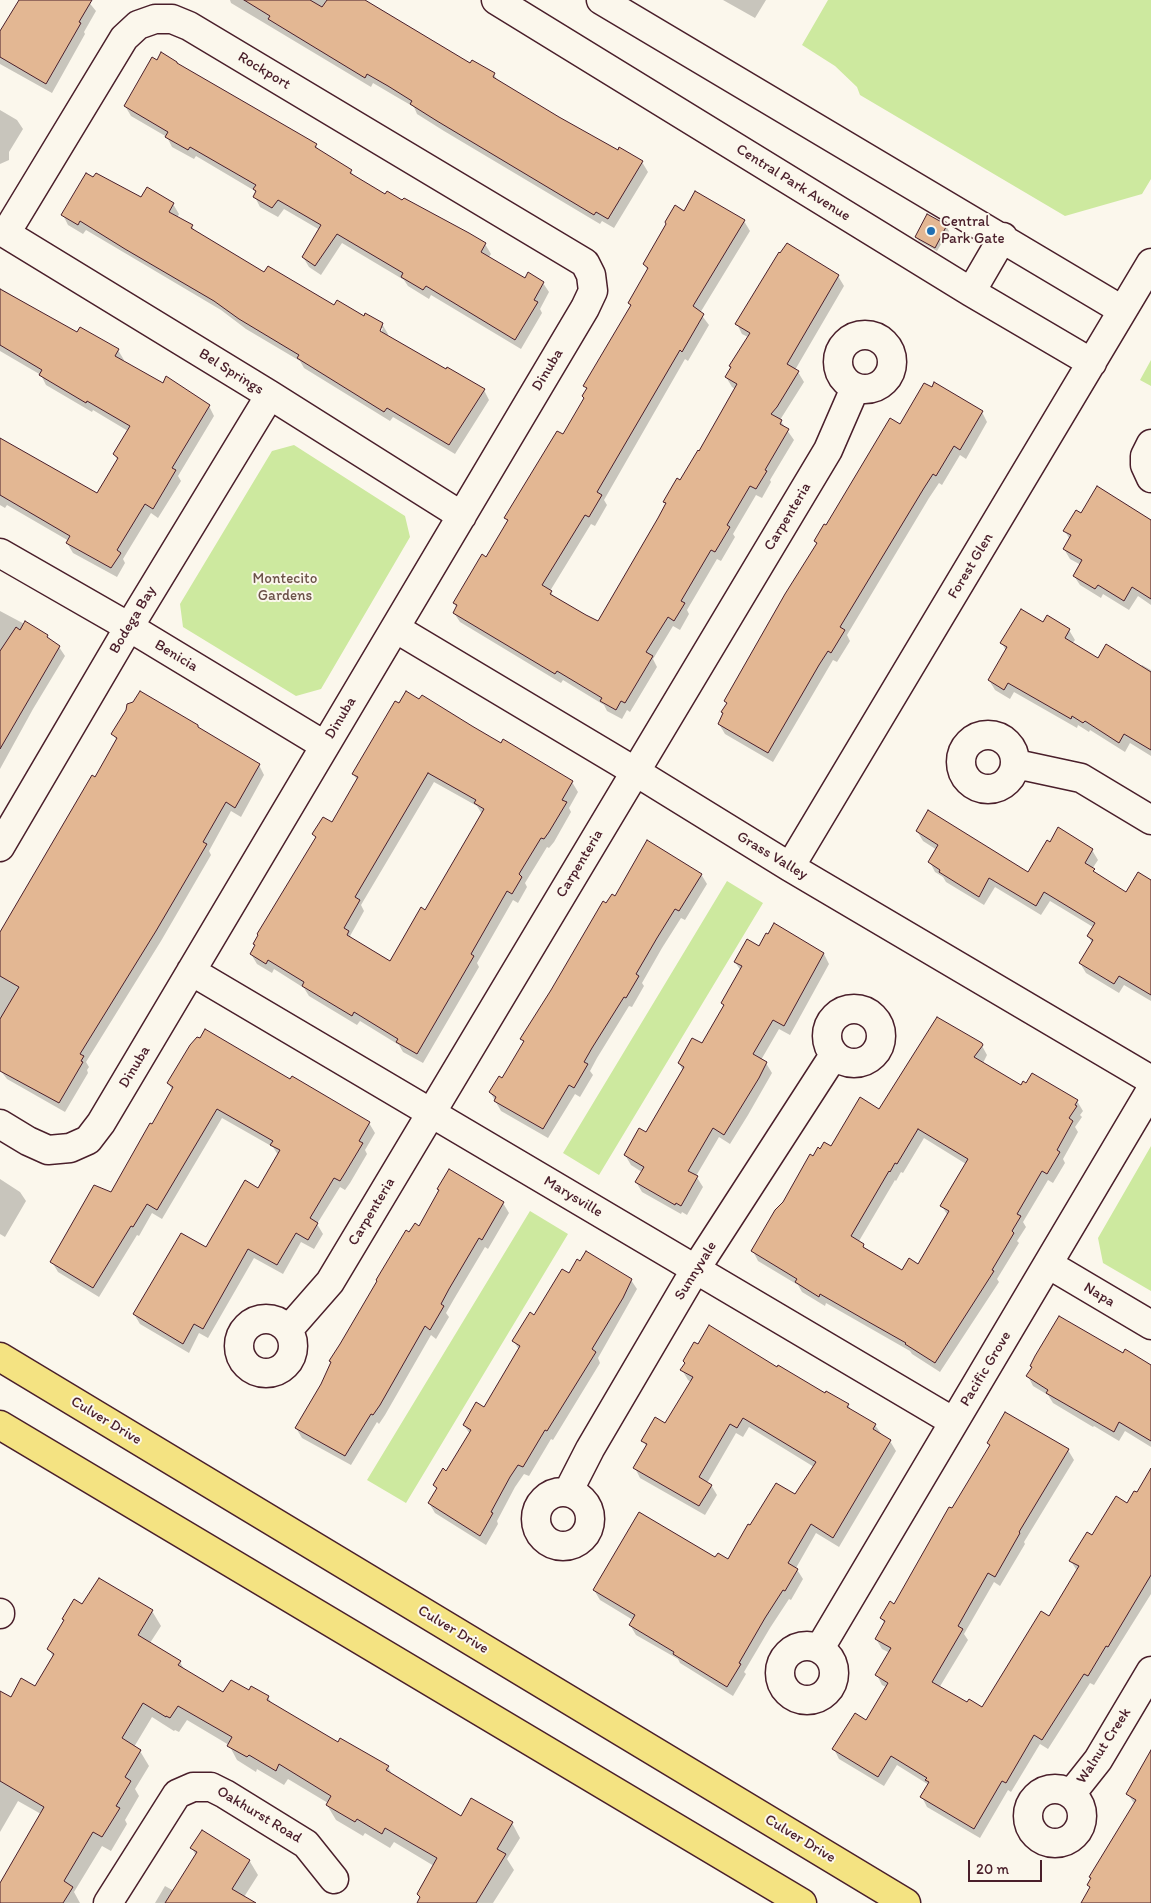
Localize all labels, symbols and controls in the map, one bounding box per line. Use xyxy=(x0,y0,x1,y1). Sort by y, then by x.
street label: Rockport xyxy=(234,48,294,94)
street label: Central Park Avenue xyxy=(732,140,854,226)
place label: Central Park Gate xyxy=(941,213,1005,248)
marker: Central Park Gate xyxy=(925,225,937,237)
street label: Bel Springs xyxy=(195,345,267,399)
street label: Dinuba xyxy=(528,346,568,394)
street label: Carpenteria xyxy=(761,480,815,554)
street label: Forest Glen xyxy=(944,530,998,602)
park label: Montecito Gardens xyxy=(253,570,317,605)
street label: Bodega Bay xyxy=(106,583,160,657)
street label: Benicia xyxy=(151,636,201,676)
street label: Dinuba xyxy=(321,694,361,742)
street label: Carpenteria xyxy=(553,827,607,901)
street label: Grass Valley xyxy=(733,828,811,884)
street label: Dinuba xyxy=(115,1043,155,1091)
street label: Marysville xyxy=(540,1172,606,1222)
street label: Carpenteria xyxy=(345,1175,399,1249)
street label: Sunnyvale xyxy=(671,1238,721,1304)
street label: Napa xyxy=(1080,1279,1118,1311)
street label: Pacific Grove xyxy=(957,1328,1015,1410)
street label: Culver Drive xyxy=(67,1393,145,1449)
street label: Culver Drive xyxy=(414,1602,492,1658)
street label: Walnut Creek xyxy=(1073,1705,1135,1787)
street label: Oakhurst Road xyxy=(213,1783,305,1847)
street label: Culver Drive xyxy=(761,1811,839,1867)
scale bar xyxy=(971,1850,1045,1882)
text: 20 m xyxy=(976,1860,1009,1878)

